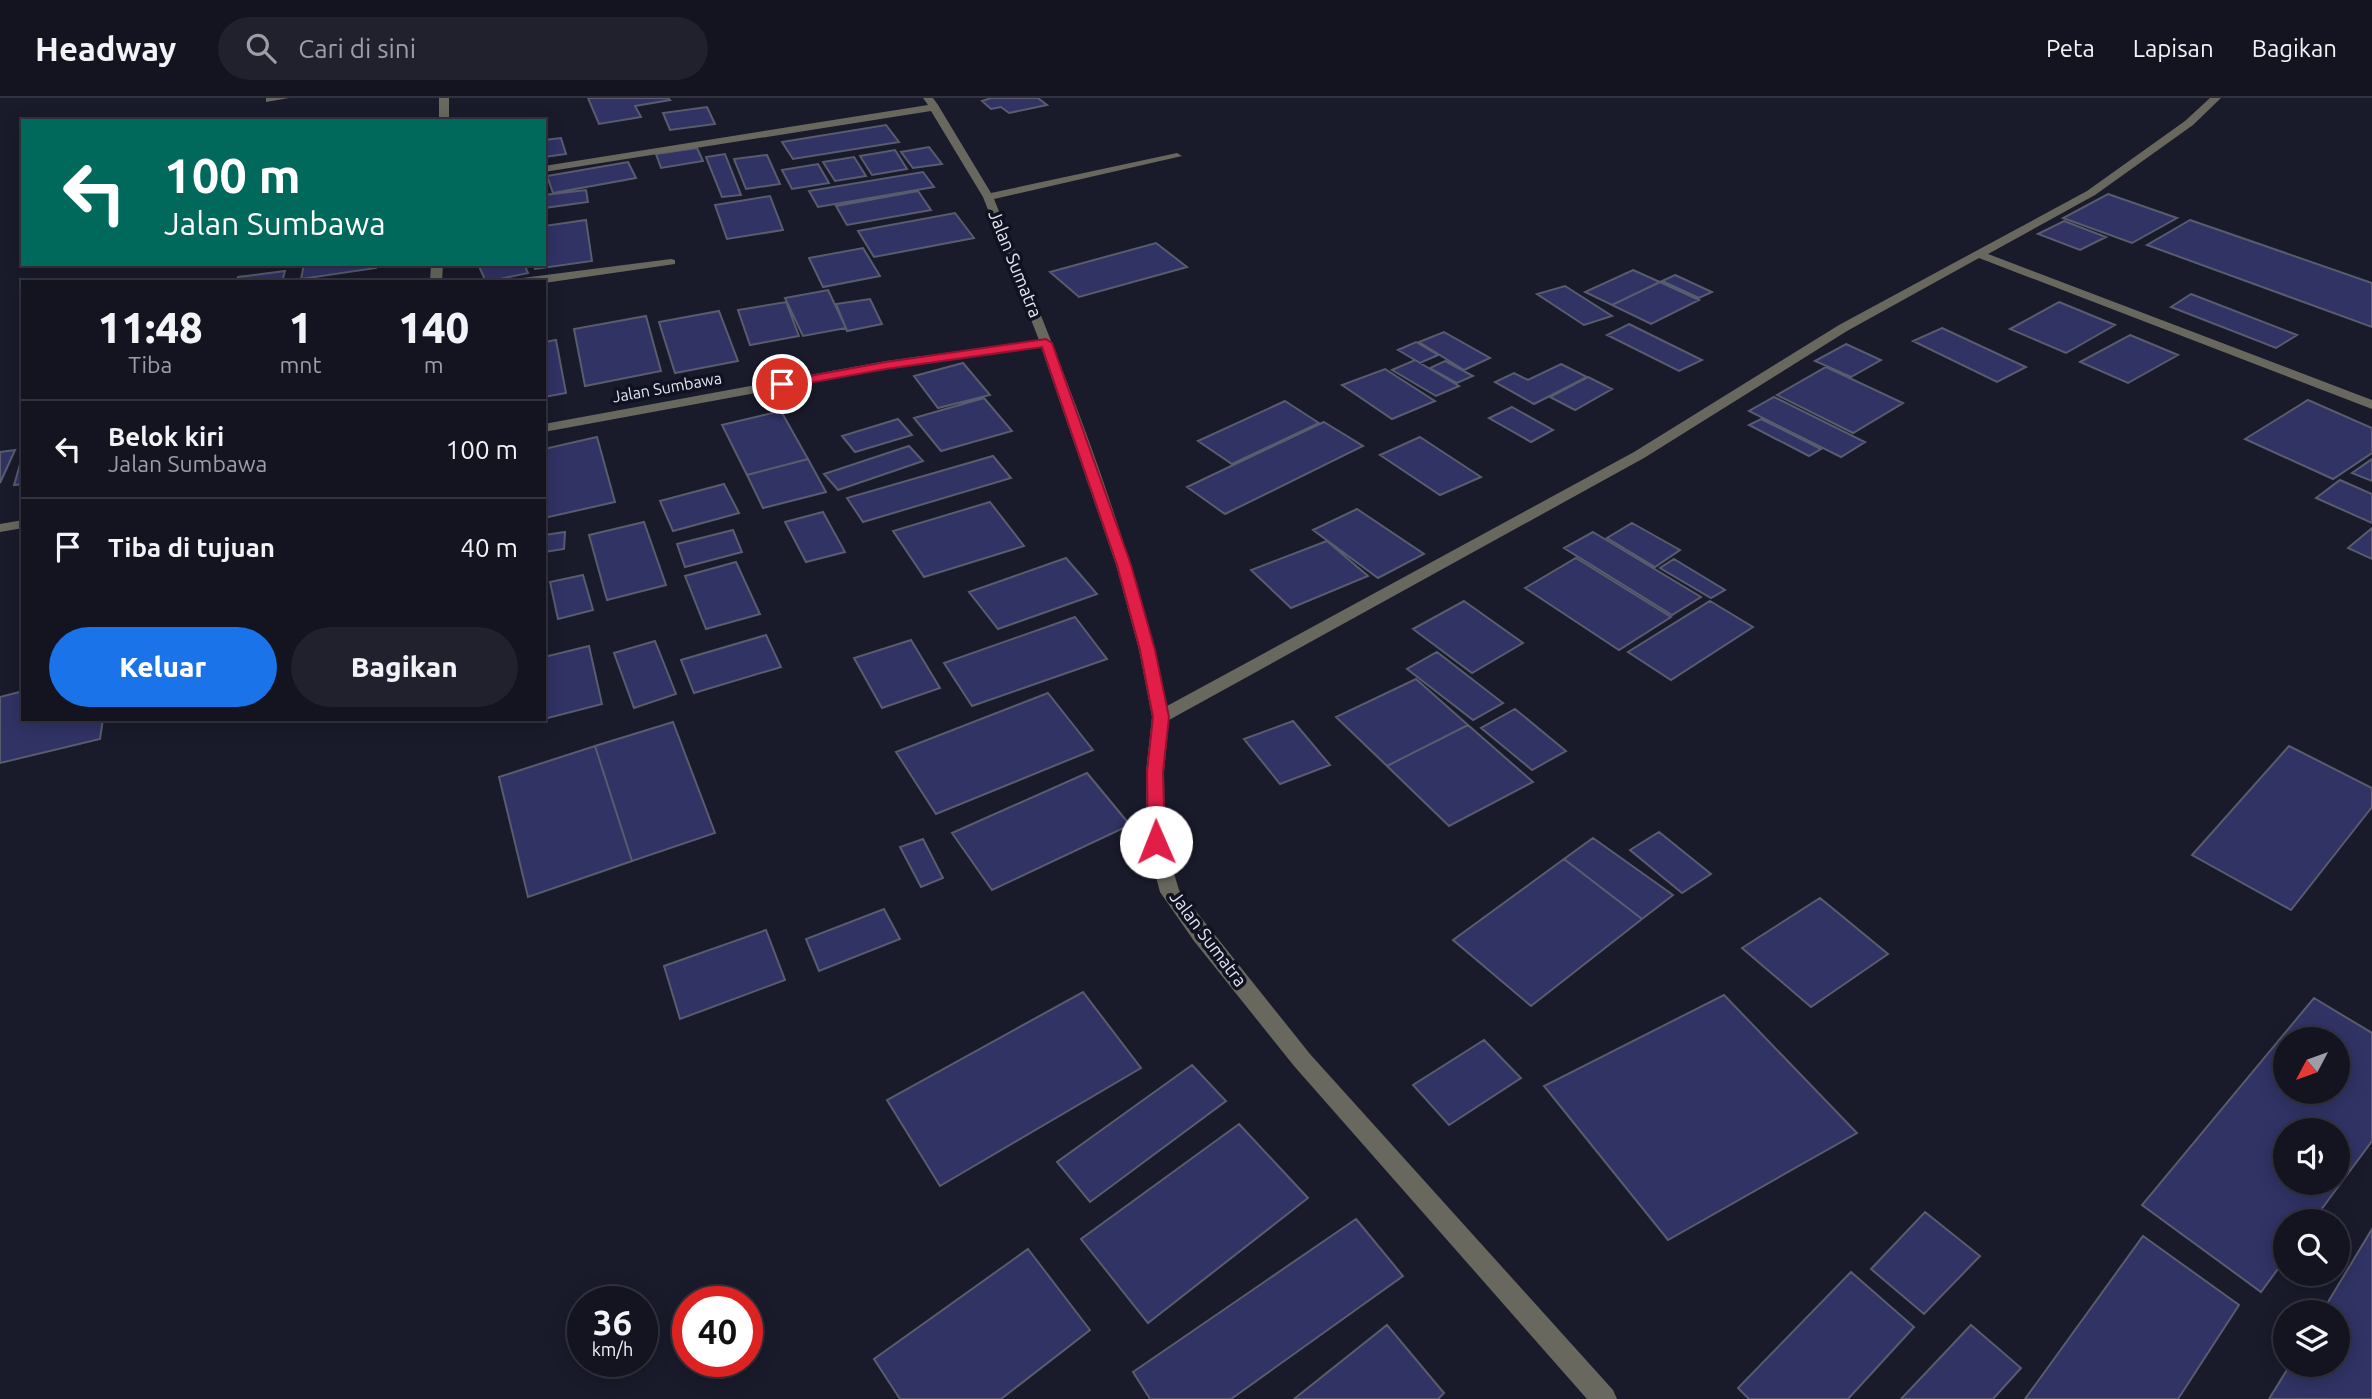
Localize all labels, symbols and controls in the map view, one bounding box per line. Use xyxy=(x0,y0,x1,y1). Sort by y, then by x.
search box xyxy=(218,17,708,80)
icon: search xyxy=(242,29,280,67)
text: Headway xyxy=(35,30,176,67)
text: Cari di sini xyxy=(298,34,416,63)
text: Peta xyxy=(2046,35,2095,62)
text: Lapisan xyxy=(2133,35,2214,62)
text: Bagikan xyxy=(2252,35,2337,62)
icon: left xyxy=(49,147,140,238)
text: 100 m xyxy=(164,147,301,202)
text: Jalan Sumbawa xyxy=(164,205,386,241)
street label: Jalan Sumatra xyxy=(985,207,1047,320)
text: 11:48 xyxy=(98,304,203,351)
text: 1 xyxy=(289,304,312,351)
text: 140 xyxy=(398,304,469,351)
text: Tiba xyxy=(128,352,172,377)
text: mnt xyxy=(279,352,322,377)
text: m xyxy=(424,352,444,377)
pin xyxy=(752,354,812,414)
icon: arrive xyxy=(763,365,801,403)
street label: Jalan Sumbawa xyxy=(611,369,723,405)
text: Belok kiri xyxy=(108,422,224,451)
icon: left xyxy=(49,430,87,468)
text: 100 m xyxy=(446,435,518,464)
text: Jalan Sumbawa xyxy=(108,451,267,476)
icon: arrive xyxy=(49,528,87,566)
text: Tiba di tujuan xyxy=(108,533,275,562)
text: 40 m xyxy=(460,533,518,562)
button: Keluar xyxy=(49,627,277,707)
button: Bagikan xyxy=(291,627,518,707)
position arrow xyxy=(1119,805,1193,879)
street label: Jalan Sumatra xyxy=(1166,887,1251,990)
north arrow xyxy=(2273,1027,2350,1104)
map controls xyxy=(2273,1027,2350,1377)
button: sound xyxy=(2273,1118,2350,1195)
button: search xyxy=(2273,1209,2350,1286)
speed limit sign: 40 xyxy=(672,1286,763,1377)
button: layers xyxy=(2273,1300,2350,1377)
text: 36 xyxy=(593,1302,632,1342)
text: km/h xyxy=(592,1339,633,1359)

